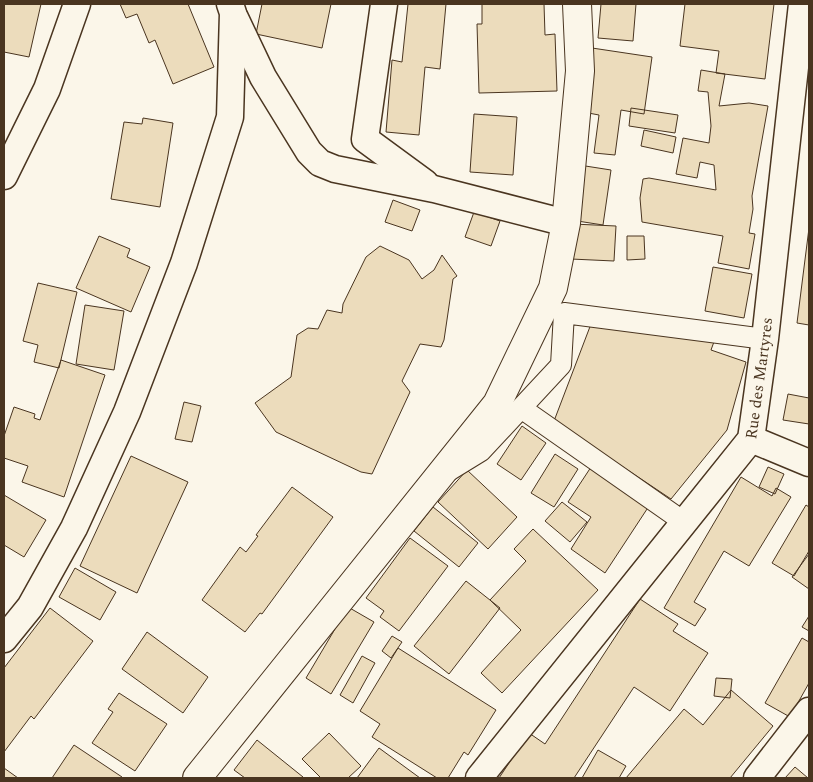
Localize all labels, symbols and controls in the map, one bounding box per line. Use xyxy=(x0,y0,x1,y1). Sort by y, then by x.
street label: Rue des Martyres xyxy=(739,316,779,441)

